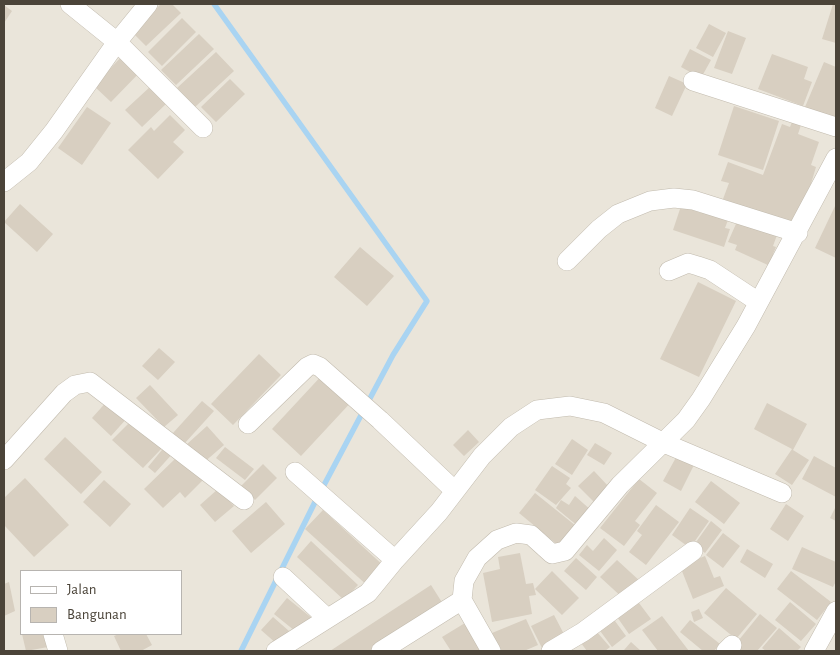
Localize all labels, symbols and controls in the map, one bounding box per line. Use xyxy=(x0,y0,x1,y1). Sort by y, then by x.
legend xyxy=(20,570,182,635)
text: Jalan xyxy=(67,582,97,597)
text: Bangunan xyxy=(67,607,127,622)

